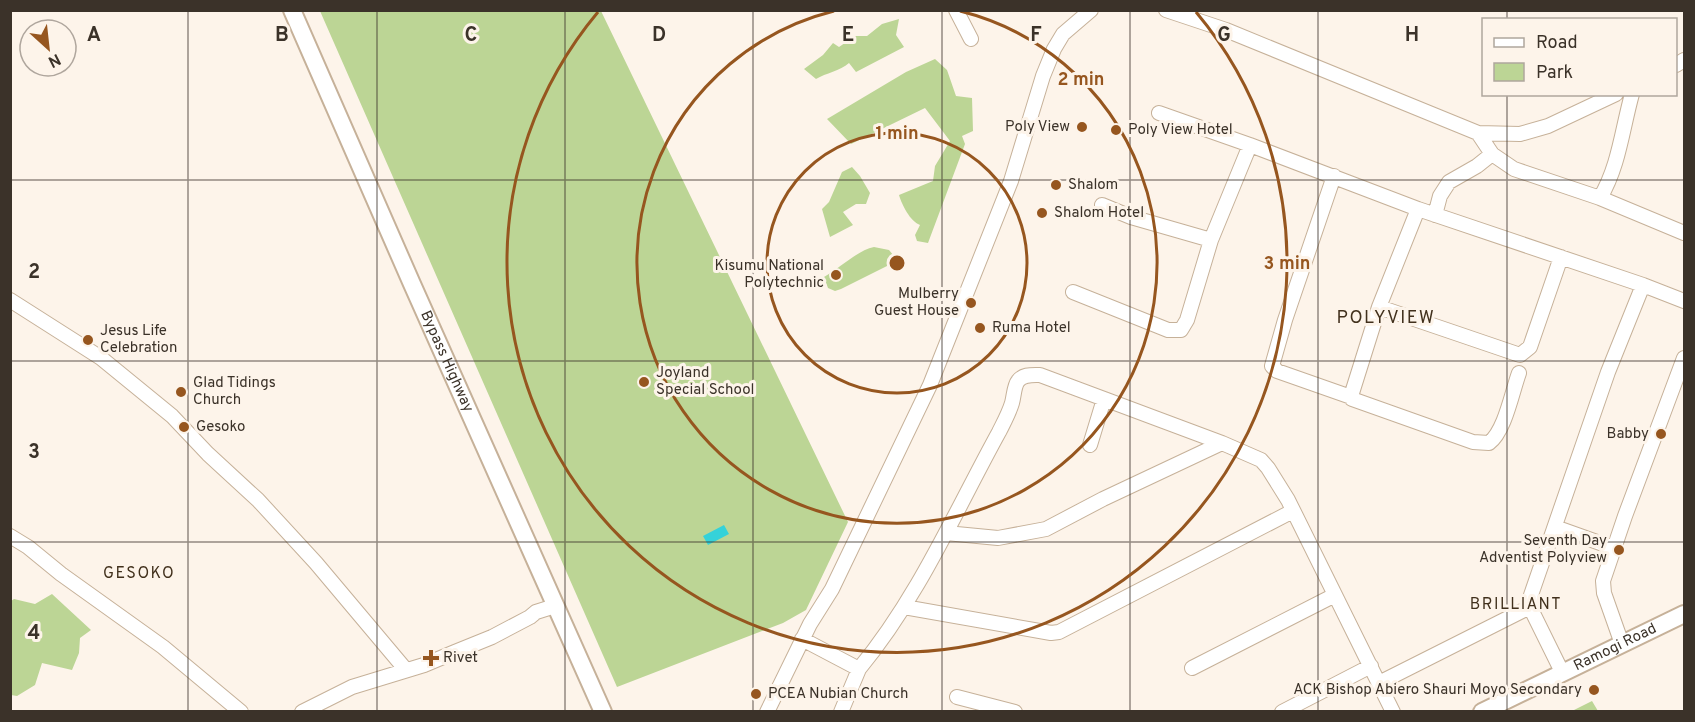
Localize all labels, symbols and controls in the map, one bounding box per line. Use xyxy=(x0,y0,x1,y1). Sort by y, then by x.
north arrow xyxy=(18,18,78,78)
legend xyxy=(1482,18,1677,96)
text: A xyxy=(87,23,101,49)
text: B xyxy=(275,23,289,49)
text: C xyxy=(465,23,477,49)
text: D xyxy=(652,23,666,49)
text: E xyxy=(842,23,854,49)
text: F xyxy=(1030,23,1042,49)
text: G xyxy=(1217,23,1231,49)
text: H xyxy=(1405,23,1419,49)
text: Road xyxy=(1536,32,1578,55)
text: N xyxy=(44,48,64,71)
text: Park xyxy=(1536,62,1573,85)
text: 2 min xyxy=(1057,69,1105,92)
place label: Poly View xyxy=(1005,118,1070,137)
marker: Poly View xyxy=(1075,120,1089,134)
place label: Poly View Hotel xyxy=(1128,121,1233,140)
text: 1 min xyxy=(875,123,919,146)
marker: Poly View Hotel xyxy=(1109,123,1123,137)
place label: Shalom xyxy=(1068,176,1118,195)
marker: Shalom xyxy=(1049,178,1063,192)
place label: Shalom Hotel xyxy=(1054,204,1144,223)
marker: Shalom Hotel xyxy=(1035,206,1049,220)
centre of rings xyxy=(887,253,907,273)
text: 3 min xyxy=(1264,253,1310,276)
place label: Kisumu National Polytechnic xyxy=(715,257,824,293)
text: 2 xyxy=(28,260,40,286)
marker: Kisumu National Polytechnic xyxy=(829,268,843,282)
place label: Mulberry Guest House xyxy=(874,285,959,321)
marker: Mulberry Guest House xyxy=(964,296,978,310)
district label: POLYVIEW xyxy=(1337,307,1435,330)
street label: Bypass Highway xyxy=(416,308,478,415)
place label: Ruma Hotel xyxy=(992,319,1071,338)
marker: Ruma Hotel xyxy=(973,321,987,335)
place label: Jesus Life Celebration xyxy=(100,322,177,358)
marker: Jesus Life Celebration xyxy=(81,333,95,347)
place label: Joyland Special School xyxy=(656,364,755,400)
place label: Glad Tidings Church xyxy=(193,374,276,410)
marker: Joyland Special School xyxy=(637,375,651,389)
marker: Glad Tidings Church xyxy=(174,385,188,399)
place label: Gesoko xyxy=(196,418,245,437)
marker: Gesoko xyxy=(177,420,191,434)
place label: Babby xyxy=(1606,425,1649,444)
marker: Babby xyxy=(1654,427,1668,441)
text: 3 xyxy=(28,440,40,466)
place label: Seventh Day Adventist Polyview xyxy=(1479,532,1607,568)
marker: Seventh Day Adventist Polyview xyxy=(1612,543,1626,557)
district label: GESOKO xyxy=(103,564,175,584)
district label: BRILLIANT xyxy=(1470,595,1562,615)
street label: Ramogi Road xyxy=(1571,619,1660,676)
text: 4 xyxy=(28,621,40,647)
place label: Rivet xyxy=(443,649,478,668)
marker: Rivet xyxy=(424,651,438,665)
place label: ACK Bishop Abiero Shauri Moyo Secondary xyxy=(1293,681,1582,700)
marker: ACK Bishop Abiero Shauri Moyo Secondary xyxy=(1587,683,1601,697)
place label: PCEA Nubian Church xyxy=(768,685,909,704)
marker: PCEA Nubian Church xyxy=(749,687,763,701)

